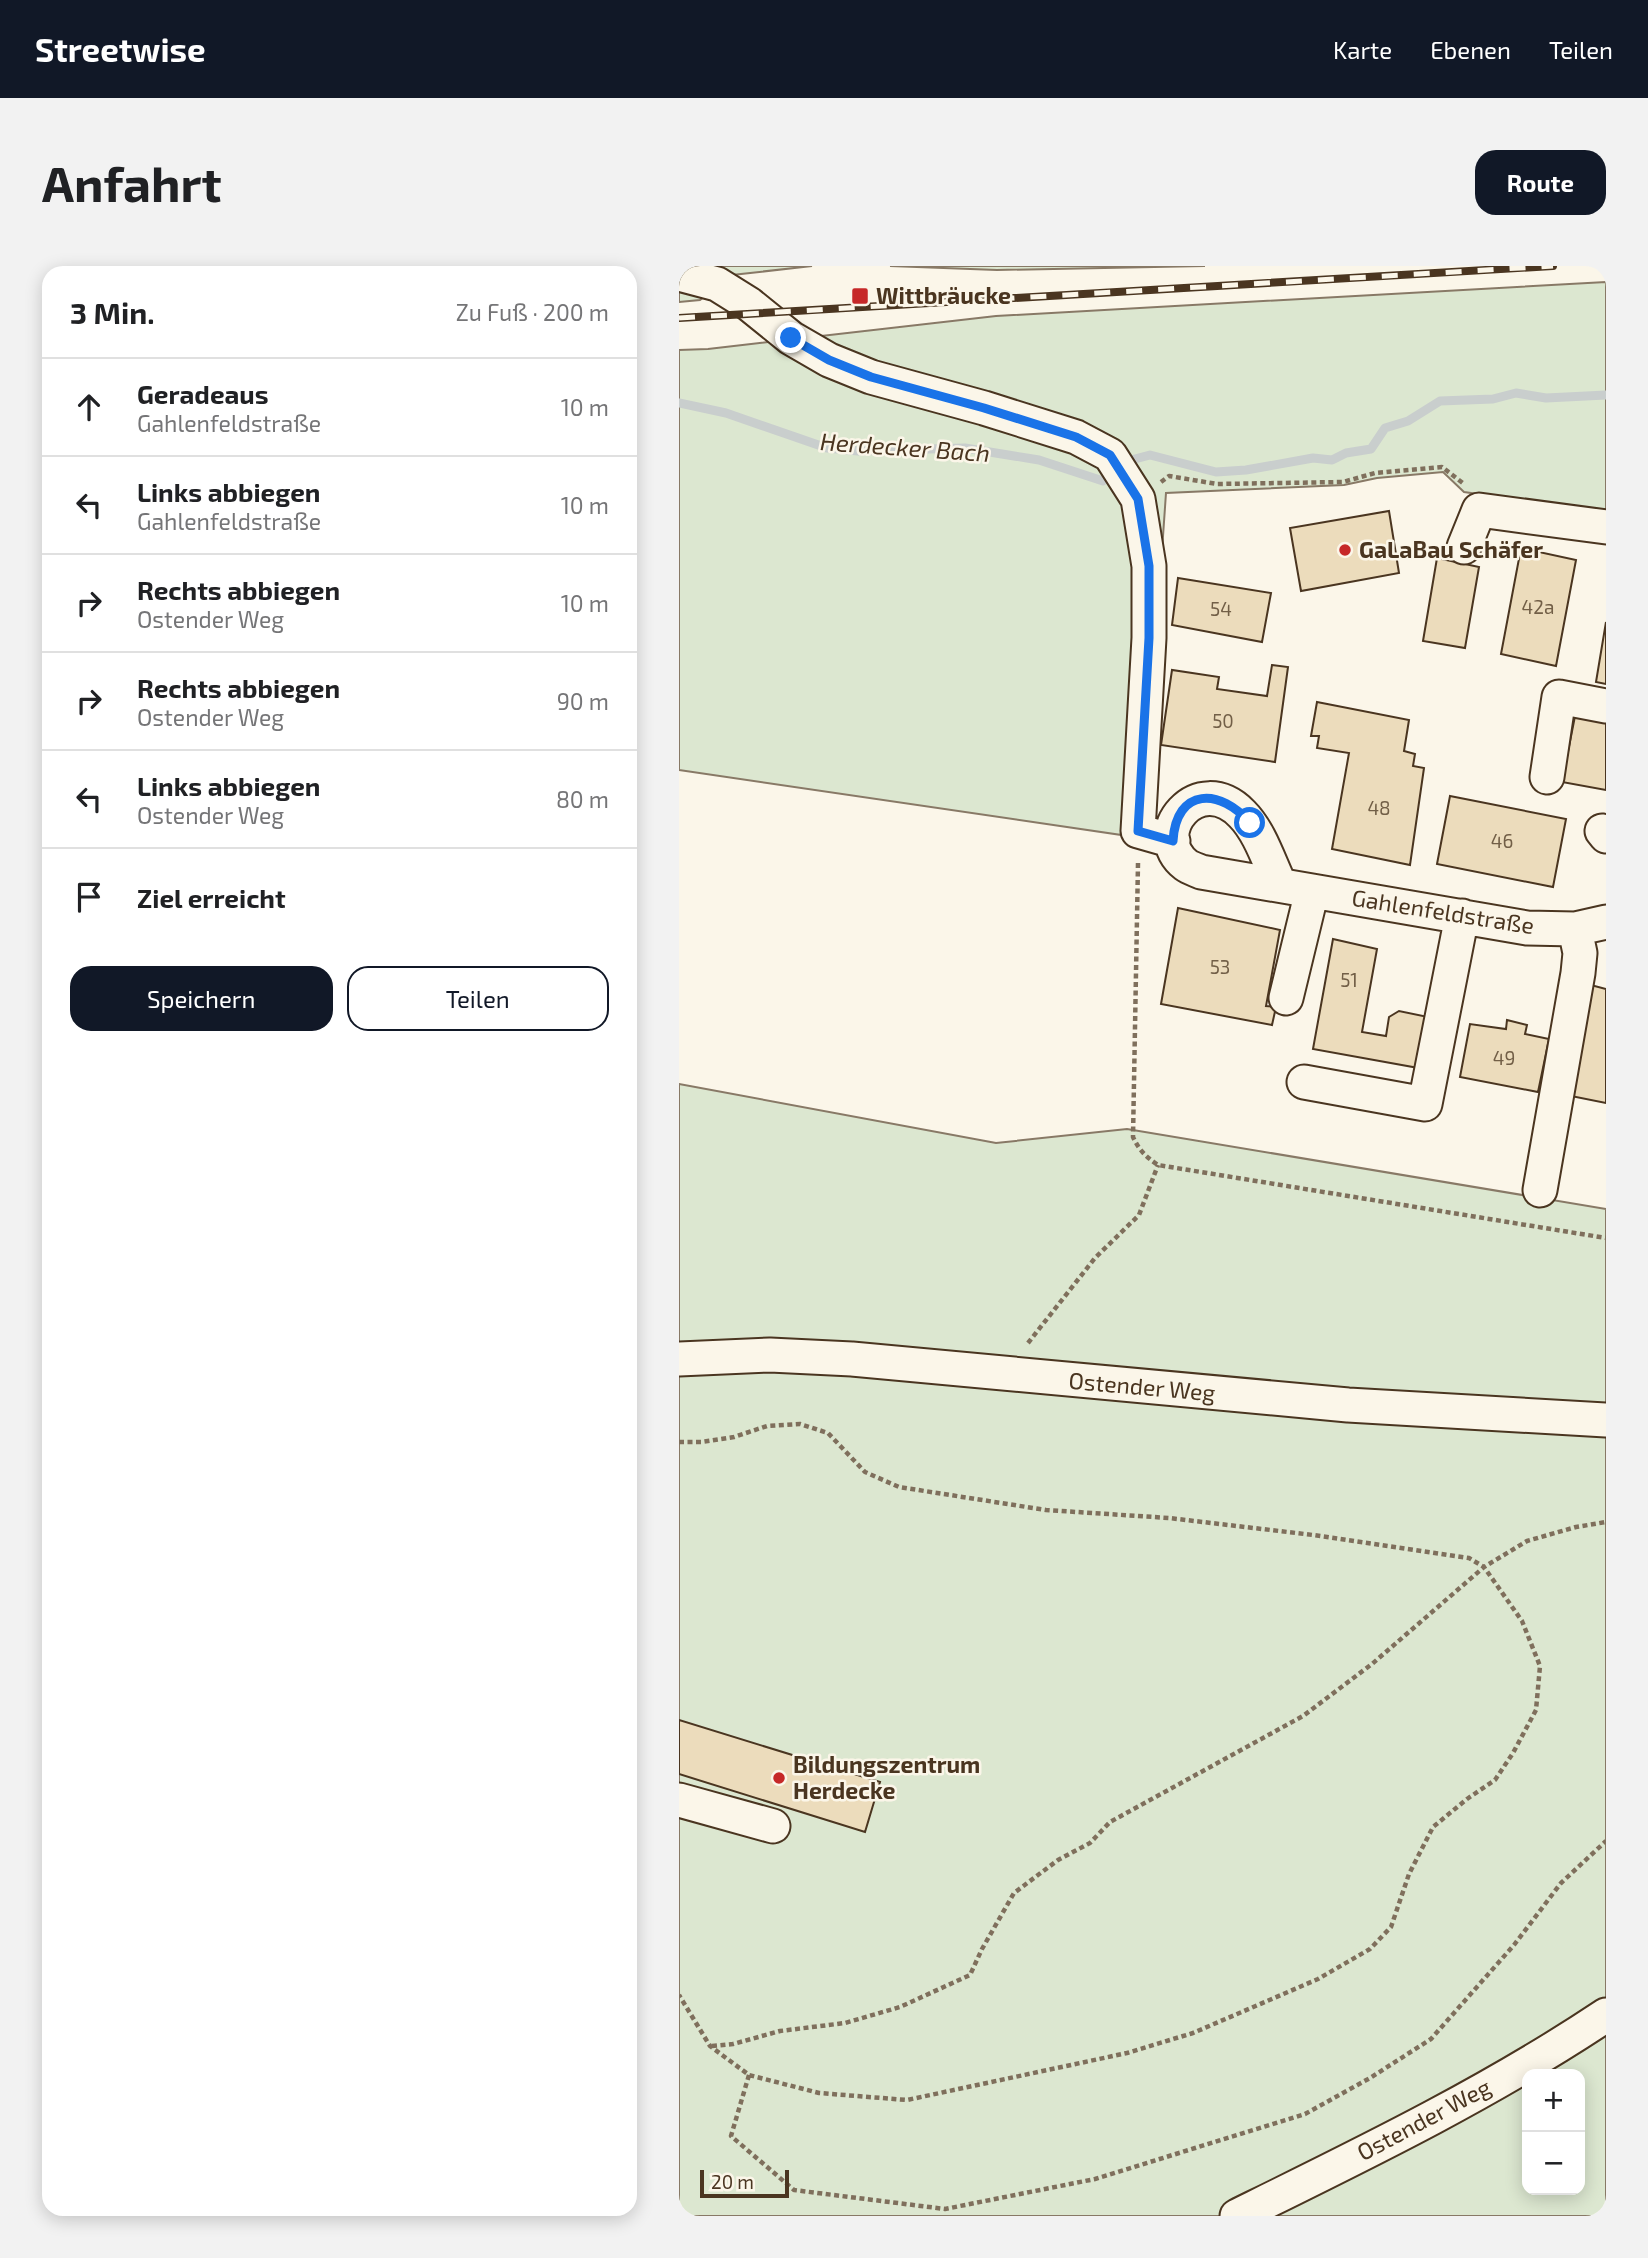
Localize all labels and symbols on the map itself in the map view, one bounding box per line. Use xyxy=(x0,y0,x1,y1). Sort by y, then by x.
place label: Wittbräucke xyxy=(876,281,1011,309)
marker: Wittbräucke xyxy=(850,286,870,306)
route end xyxy=(775,322,806,353)
water label: Herdecker Bach xyxy=(819,426,991,467)
place label: GaLaBau Schäfer xyxy=(1359,535,1543,563)
marker: GaLaBau Schäfer xyxy=(1337,542,1353,558)
house number: 42a xyxy=(1522,595,1554,618)
house number: 54 xyxy=(1210,597,1232,620)
house number: 50 xyxy=(1212,709,1234,732)
house number: 48 xyxy=(1367,796,1391,819)
route start xyxy=(1234,807,1265,838)
house number: 46 xyxy=(1491,829,1513,852)
street label: Gahlenfeldstraße xyxy=(1350,883,1536,939)
house number: 53 xyxy=(1210,955,1230,978)
house number: 51 xyxy=(1340,968,1358,991)
house number: 49 xyxy=(1493,1046,1515,1069)
street label: Ostender Weg xyxy=(1068,1366,1217,1406)
place label: Bildungszentrum Herdecke xyxy=(793,1750,980,1804)
marker: Bildungszentrum Herdecke xyxy=(771,1770,787,1786)
street label: Ostender Weg xyxy=(1352,2072,1495,2166)
scale bar xyxy=(700,2167,789,2199)

